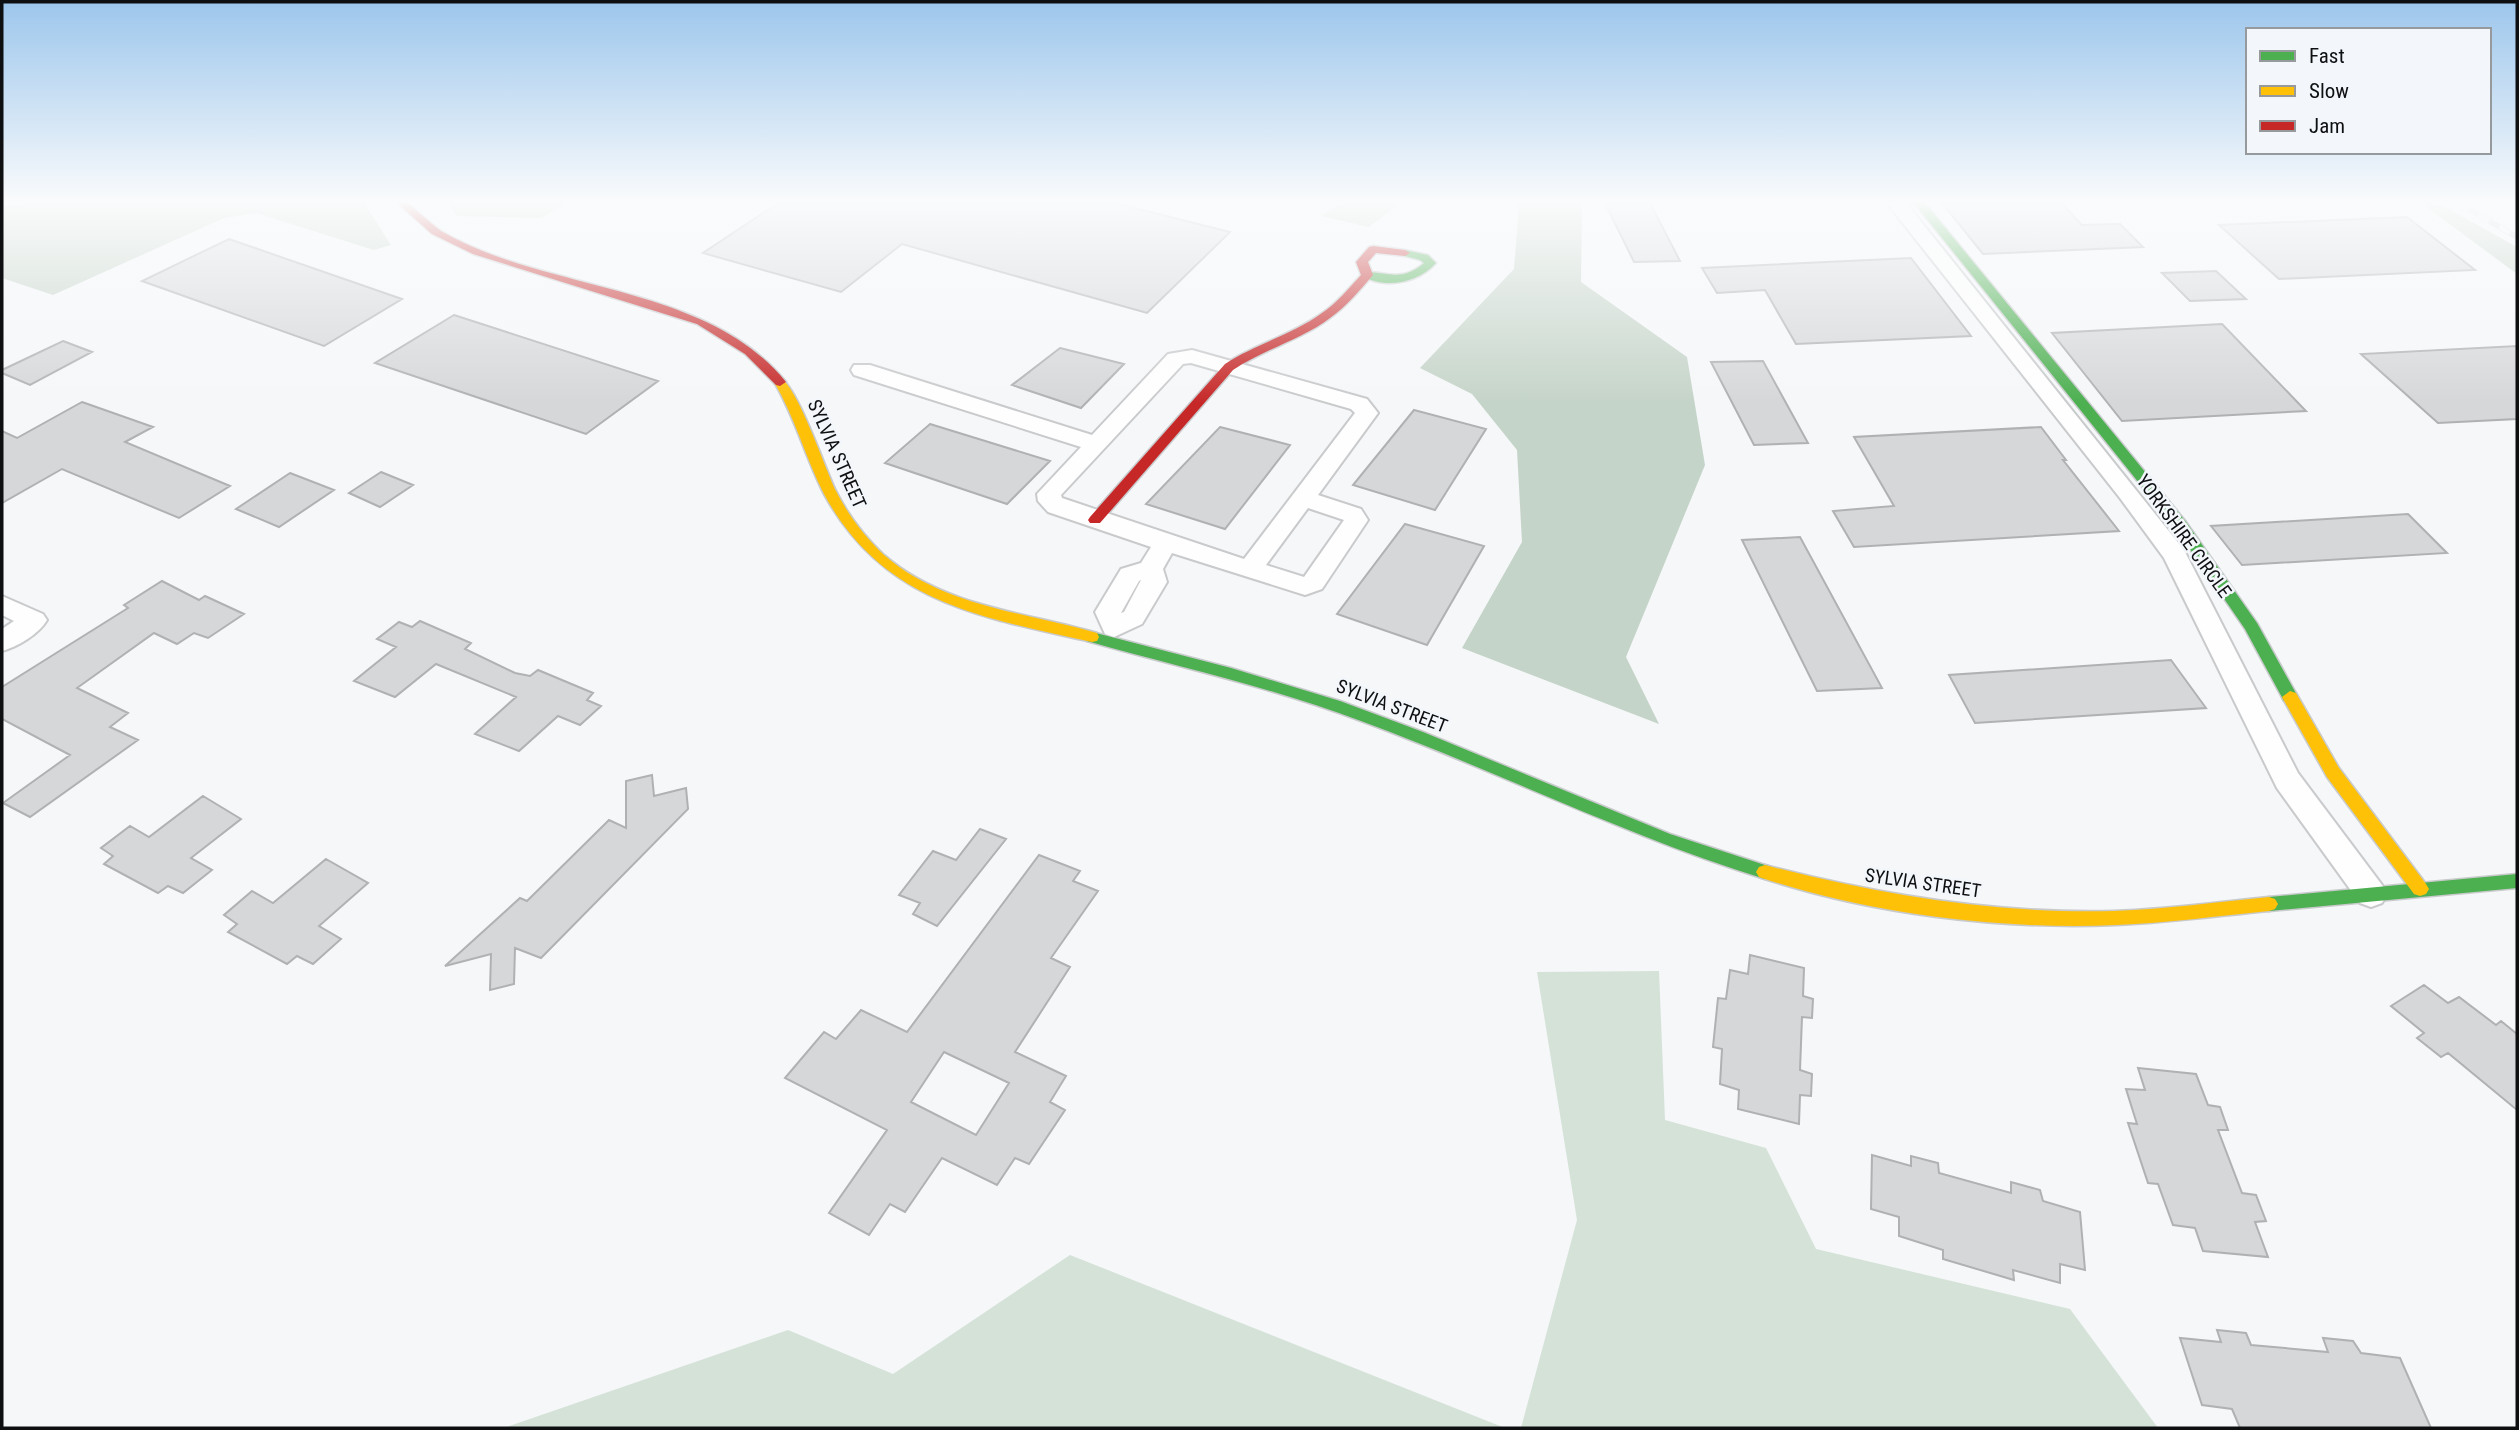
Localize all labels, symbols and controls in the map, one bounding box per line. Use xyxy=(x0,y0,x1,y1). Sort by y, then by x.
legend xyxy=(2246,28,2491,154)
text: Fast xyxy=(2309,44,2345,68)
text: Slow xyxy=(2309,79,2349,103)
text: Jam xyxy=(2309,114,2345,138)
street label: SYLVIA STREET xyxy=(803,396,871,512)
street label: YORKSHIRE CIRCLE xyxy=(2132,470,2236,602)
street label: SYLVIA STREET xyxy=(1333,674,1451,738)
street label: SYLVIA STREET xyxy=(1864,863,1983,903)

